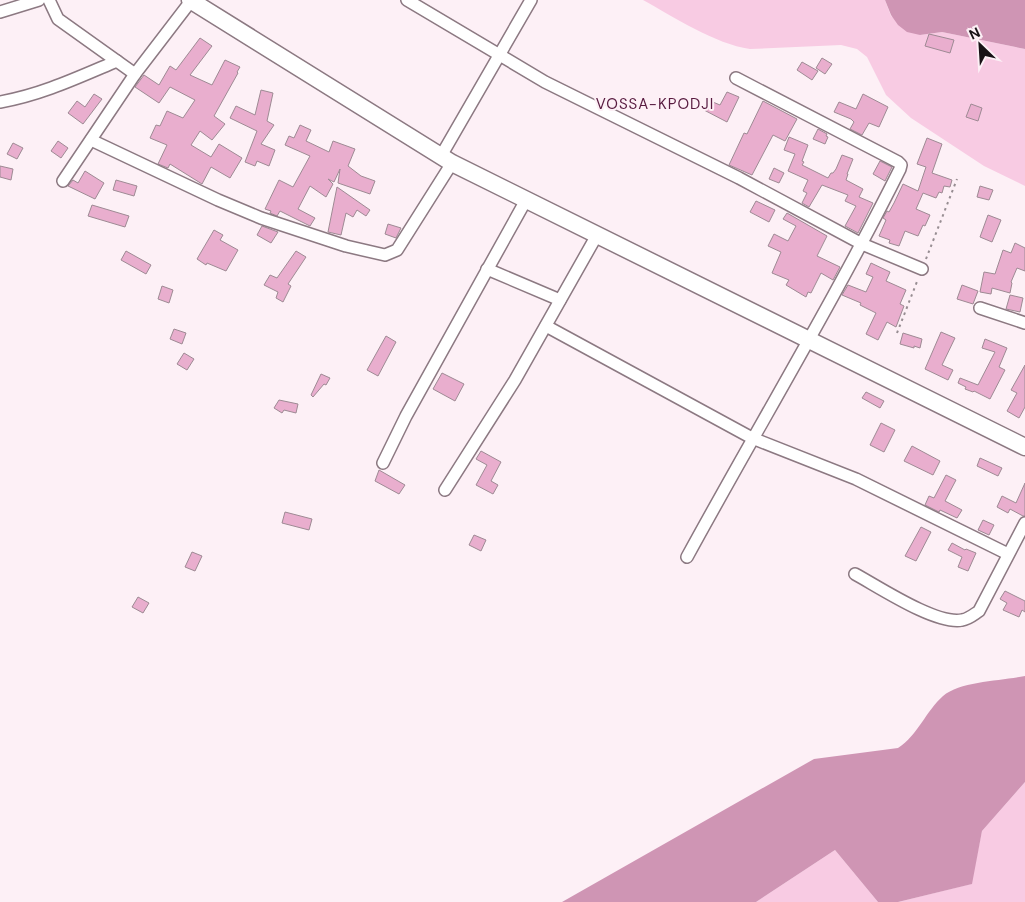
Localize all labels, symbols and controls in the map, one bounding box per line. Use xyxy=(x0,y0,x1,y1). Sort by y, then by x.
north arrow xyxy=(955,20,1005,70)
text: N xyxy=(966,23,983,44)
district label: VOSSA-KPODJI xyxy=(596,94,714,114)

